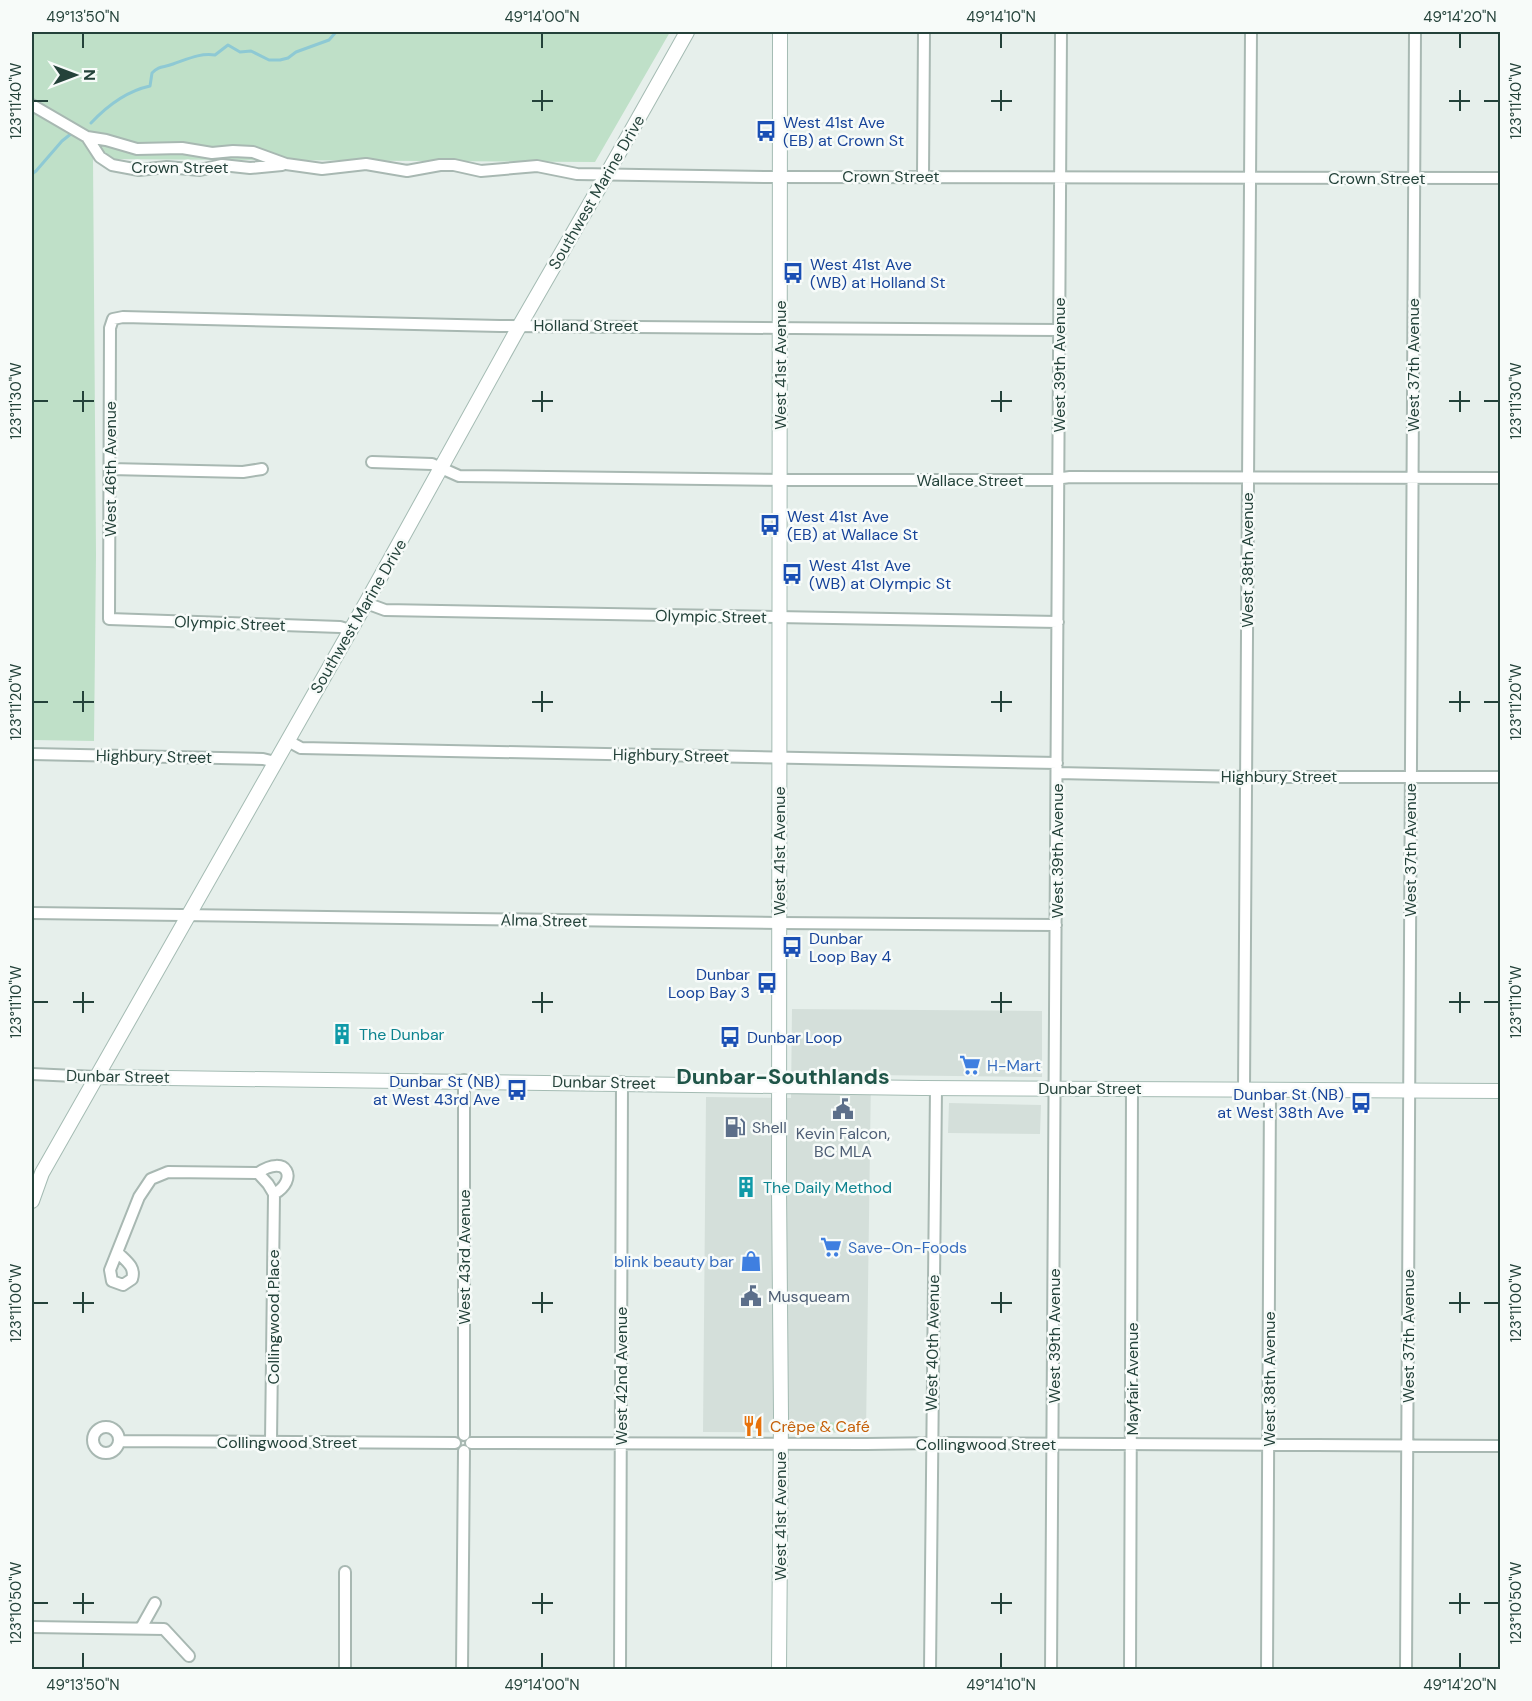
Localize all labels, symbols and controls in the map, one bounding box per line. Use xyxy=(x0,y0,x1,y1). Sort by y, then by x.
text: 49°13'50"N xyxy=(46,7,120,27)
text: 49°14'00"N xyxy=(504,7,580,27)
text: 49°14'10"N xyxy=(966,7,1036,27)
text: 49°14'20"N xyxy=(1423,7,1497,27)
north arrow xyxy=(45,45,105,105)
text: 123°11'40"W xyxy=(6,62,26,139)
text: 123°11'40"W xyxy=(1506,62,1526,139)
text: N xyxy=(79,69,100,81)
street label: Southwest Marine Drive xyxy=(544,111,649,273)
place label: West 41st Ave (EB) at Crown St xyxy=(783,112,904,151)
bus stop icon: West 41st Ave (EB) at Crown St xyxy=(754,119,778,143)
street label: Crown Street xyxy=(131,157,229,178)
street label: Crown Street xyxy=(842,166,940,187)
street label: Crown Street xyxy=(1328,168,1426,189)
place label: West 41st Ave (WB) at Holland St xyxy=(810,254,946,293)
bus stop icon: West 41st Ave (WB) at Holland St xyxy=(781,261,805,285)
street label: West 39th Avenue xyxy=(1049,297,1070,433)
street label: West 37th Avenue xyxy=(1403,298,1424,432)
street label: West 41st Avenue xyxy=(770,300,791,430)
street label: Holland Street xyxy=(533,315,639,336)
text: 123°11'30"W xyxy=(6,362,26,440)
text: 123°11'30"W xyxy=(1506,362,1526,440)
street label: West 46th Avenue xyxy=(100,401,121,537)
street label: Wallace Street xyxy=(916,470,1024,491)
street label: West 38th Avenue xyxy=(1237,492,1258,628)
place label: West 41st Ave (EB) at Wallace St xyxy=(787,506,918,545)
bus stop icon: West 41st Ave (EB) at Wallace St xyxy=(758,513,782,537)
street label: Southwest Marine Drive xyxy=(306,535,411,697)
place label: West 41st Ave (WB) at Olympic St xyxy=(809,555,951,594)
bus stop icon: West 41st Ave (WB) at Olympic St xyxy=(780,562,804,586)
street label: Olympic Street xyxy=(655,605,767,628)
street label: Olympic Street xyxy=(174,611,286,636)
text: 123°11'20"W xyxy=(6,663,26,740)
text: 123°11'20"W xyxy=(1506,663,1526,740)
street label: Highbury Street xyxy=(613,744,729,767)
street label: Highbury Street xyxy=(96,745,212,768)
street label: Highbury Street xyxy=(1221,766,1337,787)
street label: West 39th Avenue xyxy=(1047,783,1068,919)
street label: West 37th Avenue xyxy=(1400,783,1421,917)
street label: West 41st Avenue xyxy=(769,786,790,916)
street label: Alma Street xyxy=(500,909,588,932)
place label: Dunbar Loop Bay 4 xyxy=(809,928,892,967)
bus stop icon: Dunbar Loop Bay 4 xyxy=(780,935,804,959)
place label: Dunbar Loop Bay 3 xyxy=(668,964,750,1003)
text: 123°11'10"W xyxy=(6,965,26,1038)
text: 123°11'10"W xyxy=(1506,965,1526,1038)
bus stop icon: Dunbar Loop Bay 3 xyxy=(755,971,779,995)
building icon: The Dunbar xyxy=(330,1022,354,1046)
place label: The Dunbar xyxy=(359,1024,445,1045)
bus stop icon: Dunbar Loop xyxy=(718,1025,742,1049)
place label: Dunbar Loop xyxy=(747,1027,842,1048)
supermarket icon: H-Mart xyxy=(958,1053,982,1077)
place label: H-Mart xyxy=(987,1055,1041,1076)
district label: Dunbar-Southlands xyxy=(676,1062,890,1091)
street label: Dunbar Street xyxy=(66,1065,170,1088)
place label: Dunbar St (NB) at West 43rd Ave xyxy=(373,1071,500,1110)
street label: Dunbar Street xyxy=(552,1071,656,1094)
bus stop icon: Dunbar St (NB) at West 43rd Ave xyxy=(505,1078,529,1102)
street label: Dunbar Street xyxy=(1038,1078,1142,1099)
place label: Dunbar St (NB) at West 38th Ave xyxy=(1217,1084,1344,1123)
bus stop icon: Dunbar St (NB) at West 38th Ave xyxy=(1349,1091,1373,1115)
public building icon: Kevin Falcon, BC MLA xyxy=(831,1097,855,1121)
fuel station icon: Shell xyxy=(723,1115,747,1139)
place label: Shell xyxy=(752,1117,787,1138)
place label: Kevin Falcon, BC MLA xyxy=(796,1123,890,1162)
building icon: The Daily Method xyxy=(734,1175,758,1199)
place label: The Daily Method xyxy=(763,1177,892,1198)
street label: West 43rd Avenue xyxy=(454,1189,475,1325)
supermarket icon: Save-On-Foods xyxy=(819,1235,843,1259)
place label: Save-On-Foods xyxy=(848,1237,967,1258)
street label: Collingwood Place xyxy=(263,1249,284,1385)
shop icon: blink beauty bar xyxy=(739,1249,763,1273)
place label: blink beauty bar xyxy=(614,1251,734,1272)
text: 123°11'00"W xyxy=(6,1263,26,1342)
text: 123°11'00"W xyxy=(1506,1263,1526,1342)
street label: West 39th Avenue xyxy=(1044,1268,1065,1404)
street label: West 37th Avenue xyxy=(1398,1269,1419,1403)
street label: West 40th Avenue xyxy=(921,1274,944,1412)
public building icon: Musqueam xyxy=(739,1284,763,1308)
place label: Musqueam xyxy=(768,1286,850,1307)
street label: West 42nd Avenue xyxy=(611,1307,632,1445)
street label: West 38th Avenue xyxy=(1259,1311,1280,1447)
street label: Mayfair Avenue xyxy=(1122,1322,1143,1436)
restaurant icon: Crêpe & Café xyxy=(741,1414,765,1438)
place label: Crêpe & Café xyxy=(770,1416,870,1437)
street label: Collingwood Street xyxy=(217,1432,357,1453)
street label: Collingwood Street xyxy=(916,1434,1056,1455)
street label: West 41st Avenue xyxy=(770,1451,791,1581)
text: 123°10'50"W xyxy=(6,1561,26,1644)
text: 123°10'50"W xyxy=(1506,1561,1526,1644)
text: 49°13'50"N xyxy=(46,1675,120,1695)
text: 49°14'00"N xyxy=(504,1675,580,1695)
text: 49°14'10"N xyxy=(966,1675,1036,1695)
text: 49°14'20"N xyxy=(1423,1675,1497,1695)

